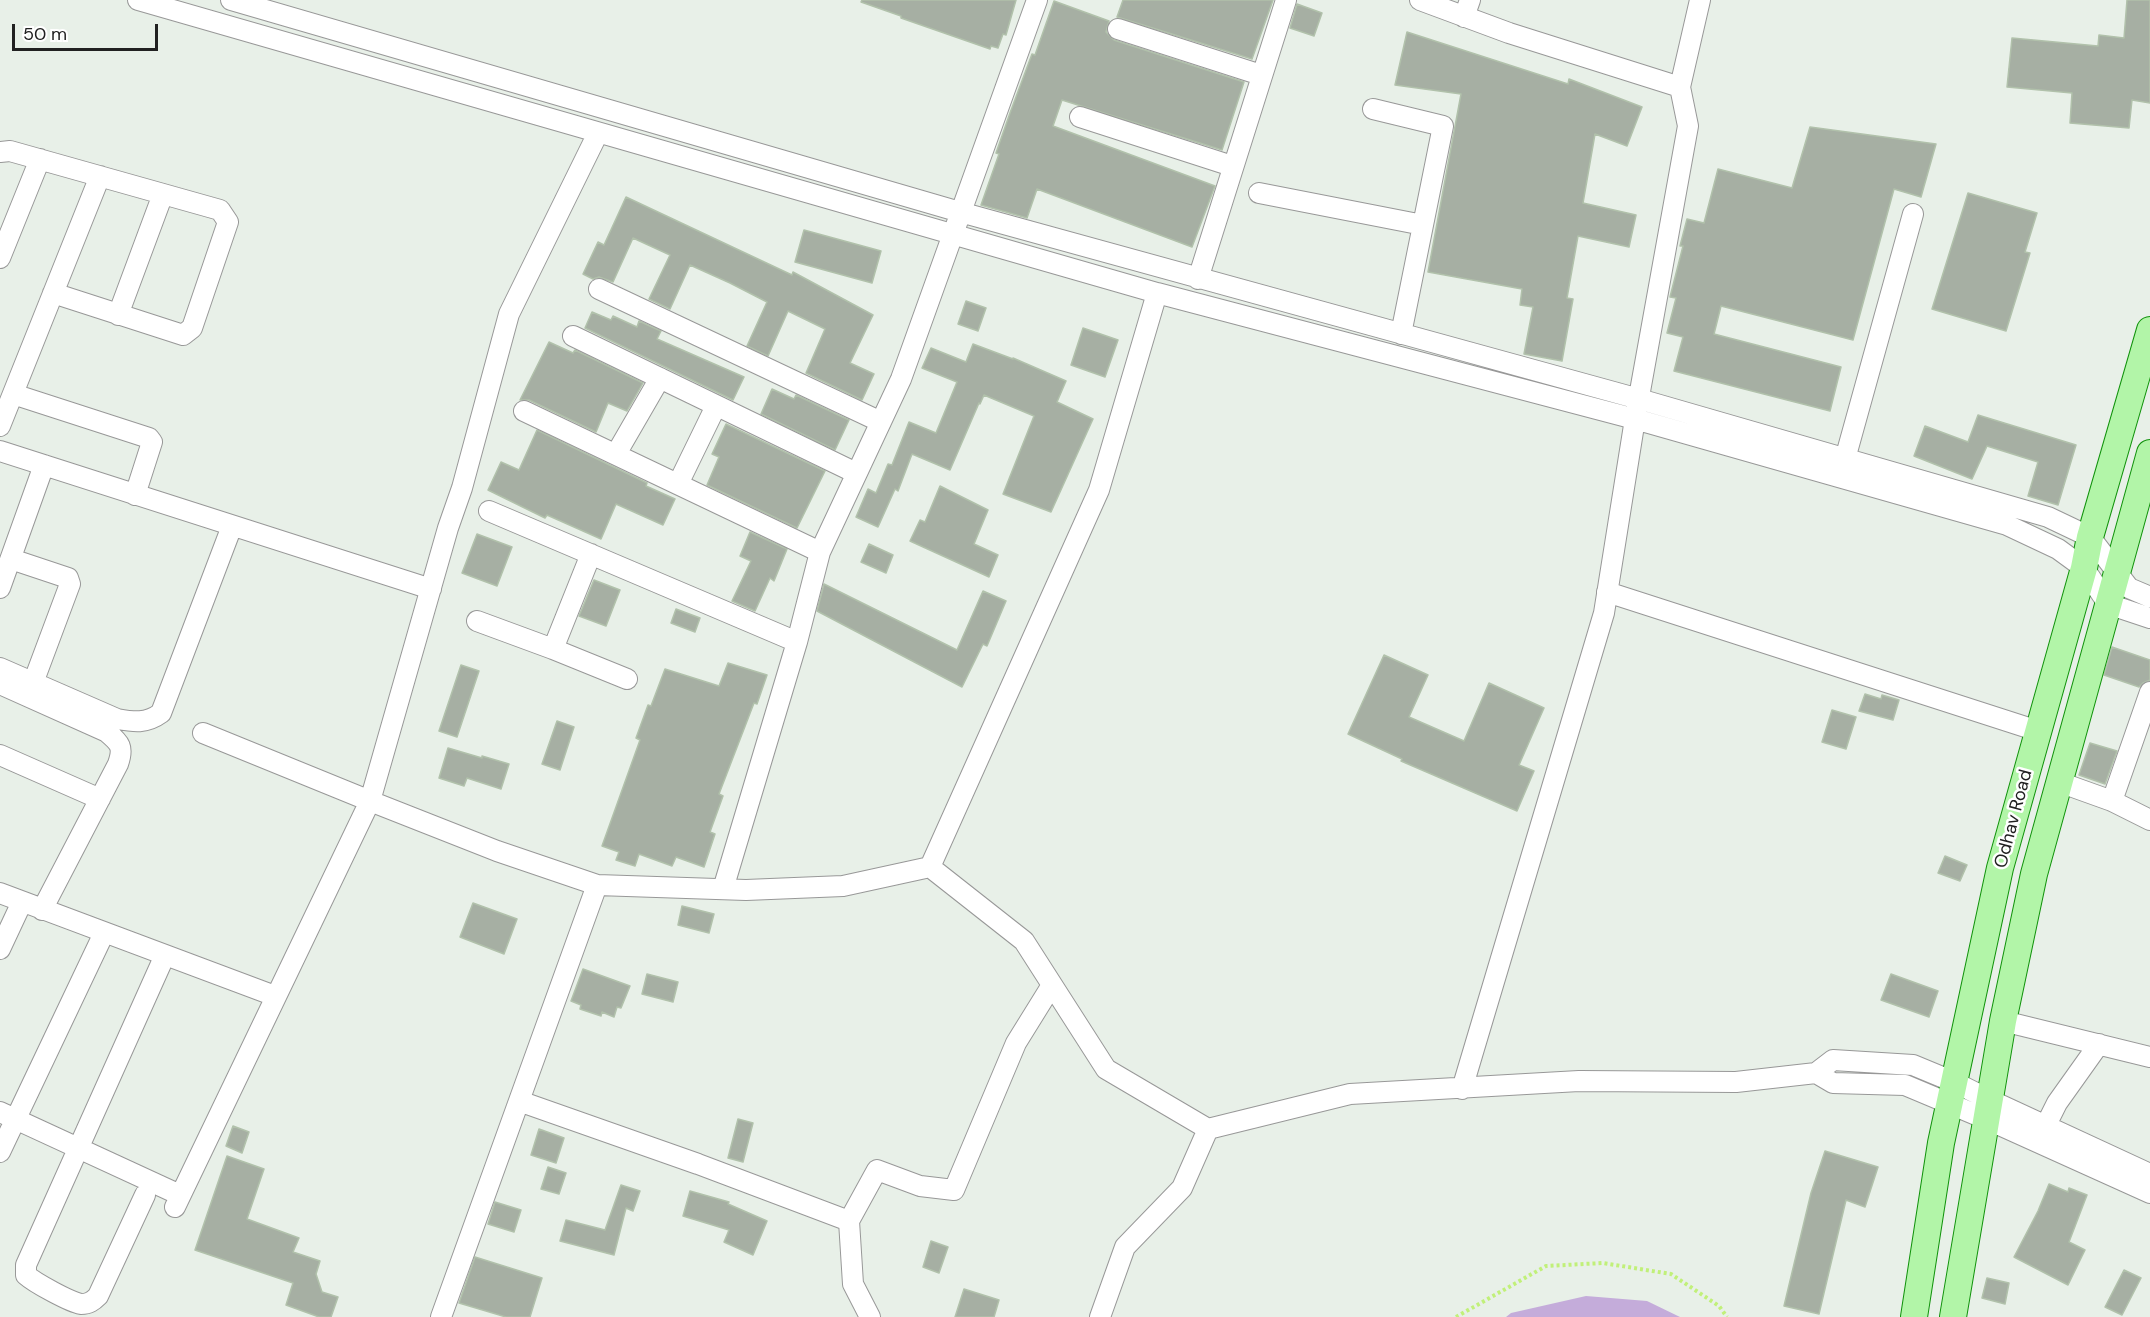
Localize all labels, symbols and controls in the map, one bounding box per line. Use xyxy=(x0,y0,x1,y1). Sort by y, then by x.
scale bar xyxy=(15,12,160,50)
text: 50 m xyxy=(23,22,67,46)
street label: Odhav Road xyxy=(1990,767,2038,871)

